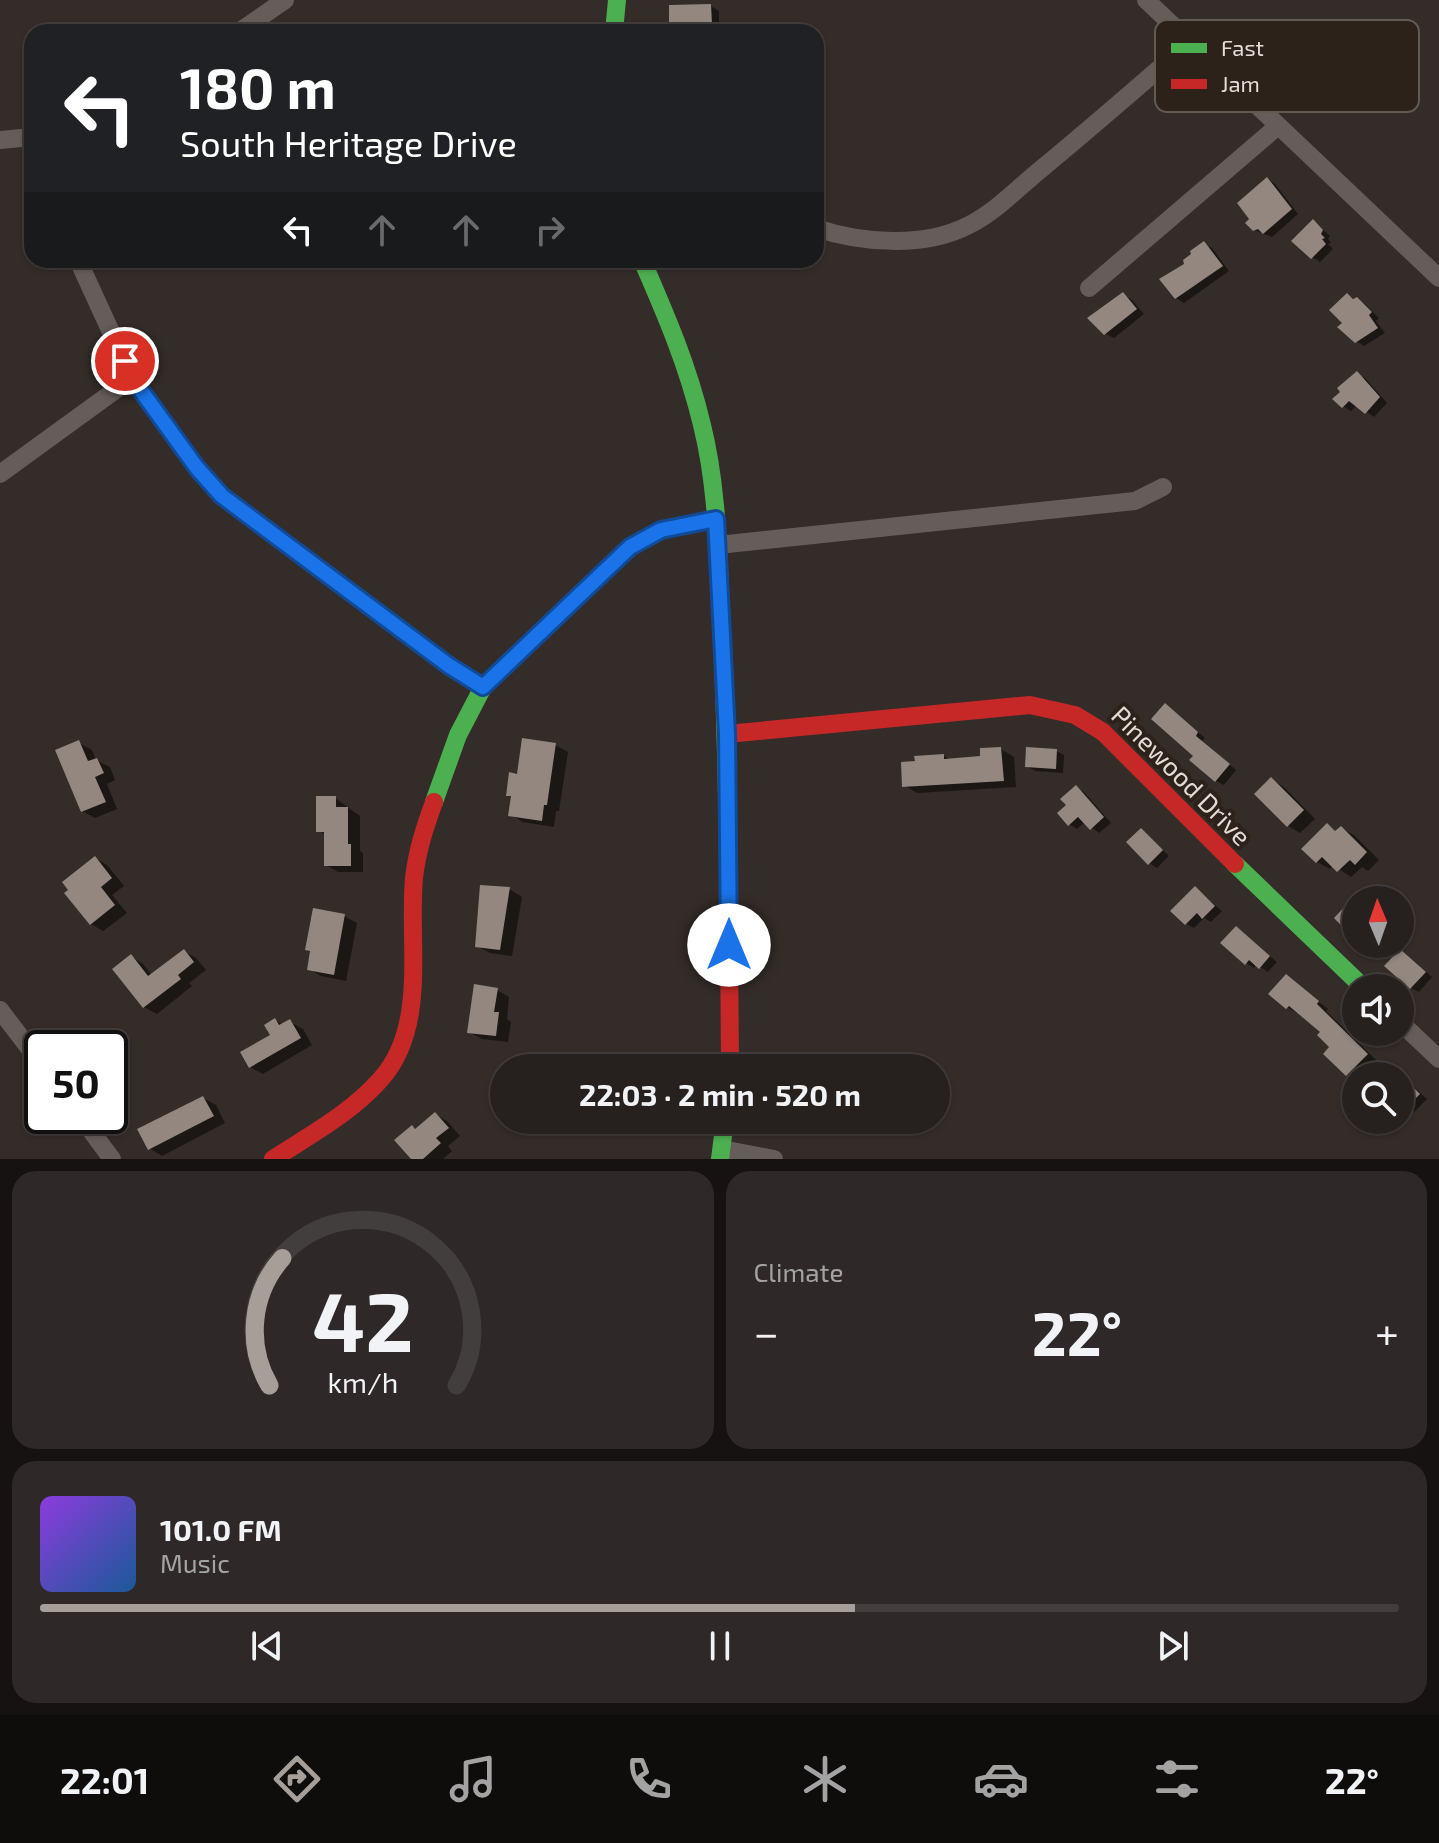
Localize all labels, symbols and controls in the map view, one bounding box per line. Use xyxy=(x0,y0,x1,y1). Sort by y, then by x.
legend xyxy=(1155,20,1419,112)
text: Fast xyxy=(1221,34,1264,60)
text: 180 m xyxy=(180,53,336,120)
icon: left xyxy=(48,56,152,160)
text: Jam xyxy=(1221,70,1260,96)
text: South Heritage Drive xyxy=(180,121,517,164)
icon: left xyxy=(276,208,320,252)
icon: ahead xyxy=(360,208,404,252)
icon: ahead xyxy=(444,208,488,252)
icon: right xyxy=(528,208,572,252)
pin xyxy=(91,327,159,395)
icon: arrive xyxy=(103,339,147,383)
street label: Pinewood Drive xyxy=(1106,699,1258,851)
north arrow xyxy=(1342,886,1414,958)
map controls xyxy=(1342,886,1414,1134)
position arrow xyxy=(687,903,771,987)
button: sound xyxy=(1342,974,1414,1046)
speed limit sign: 50 xyxy=(24,1030,128,1134)
button: search xyxy=(1342,1062,1414,1134)
text: 22:03 · 2 min · 520 m xyxy=(579,1076,861,1112)
text: Climate xyxy=(754,1256,843,1287)
text: 42 xyxy=(312,1269,413,1369)
text: 22° xyxy=(1032,1296,1122,1368)
text: − xyxy=(754,1305,779,1358)
text: + xyxy=(1375,1305,1399,1358)
text: km/h xyxy=(327,1364,398,1399)
text: 101.0 FM xyxy=(160,1511,282,1547)
text: Music xyxy=(160,1547,230,1578)
icon: previous xyxy=(245,1624,289,1668)
icon: pause xyxy=(698,1624,742,1668)
icon: next xyxy=(1151,1624,1195,1668)
icon: directions xyxy=(269,1751,325,1807)
icon: music xyxy=(445,1751,501,1807)
icon: phone xyxy=(621,1751,677,1807)
icon: climate xyxy=(797,1751,853,1807)
icon: car xyxy=(973,1751,1029,1807)
icon: filters xyxy=(1149,1751,1205,1807)
text: 22:01 xyxy=(60,1758,149,1801)
text: 22° xyxy=(1325,1758,1379,1801)

